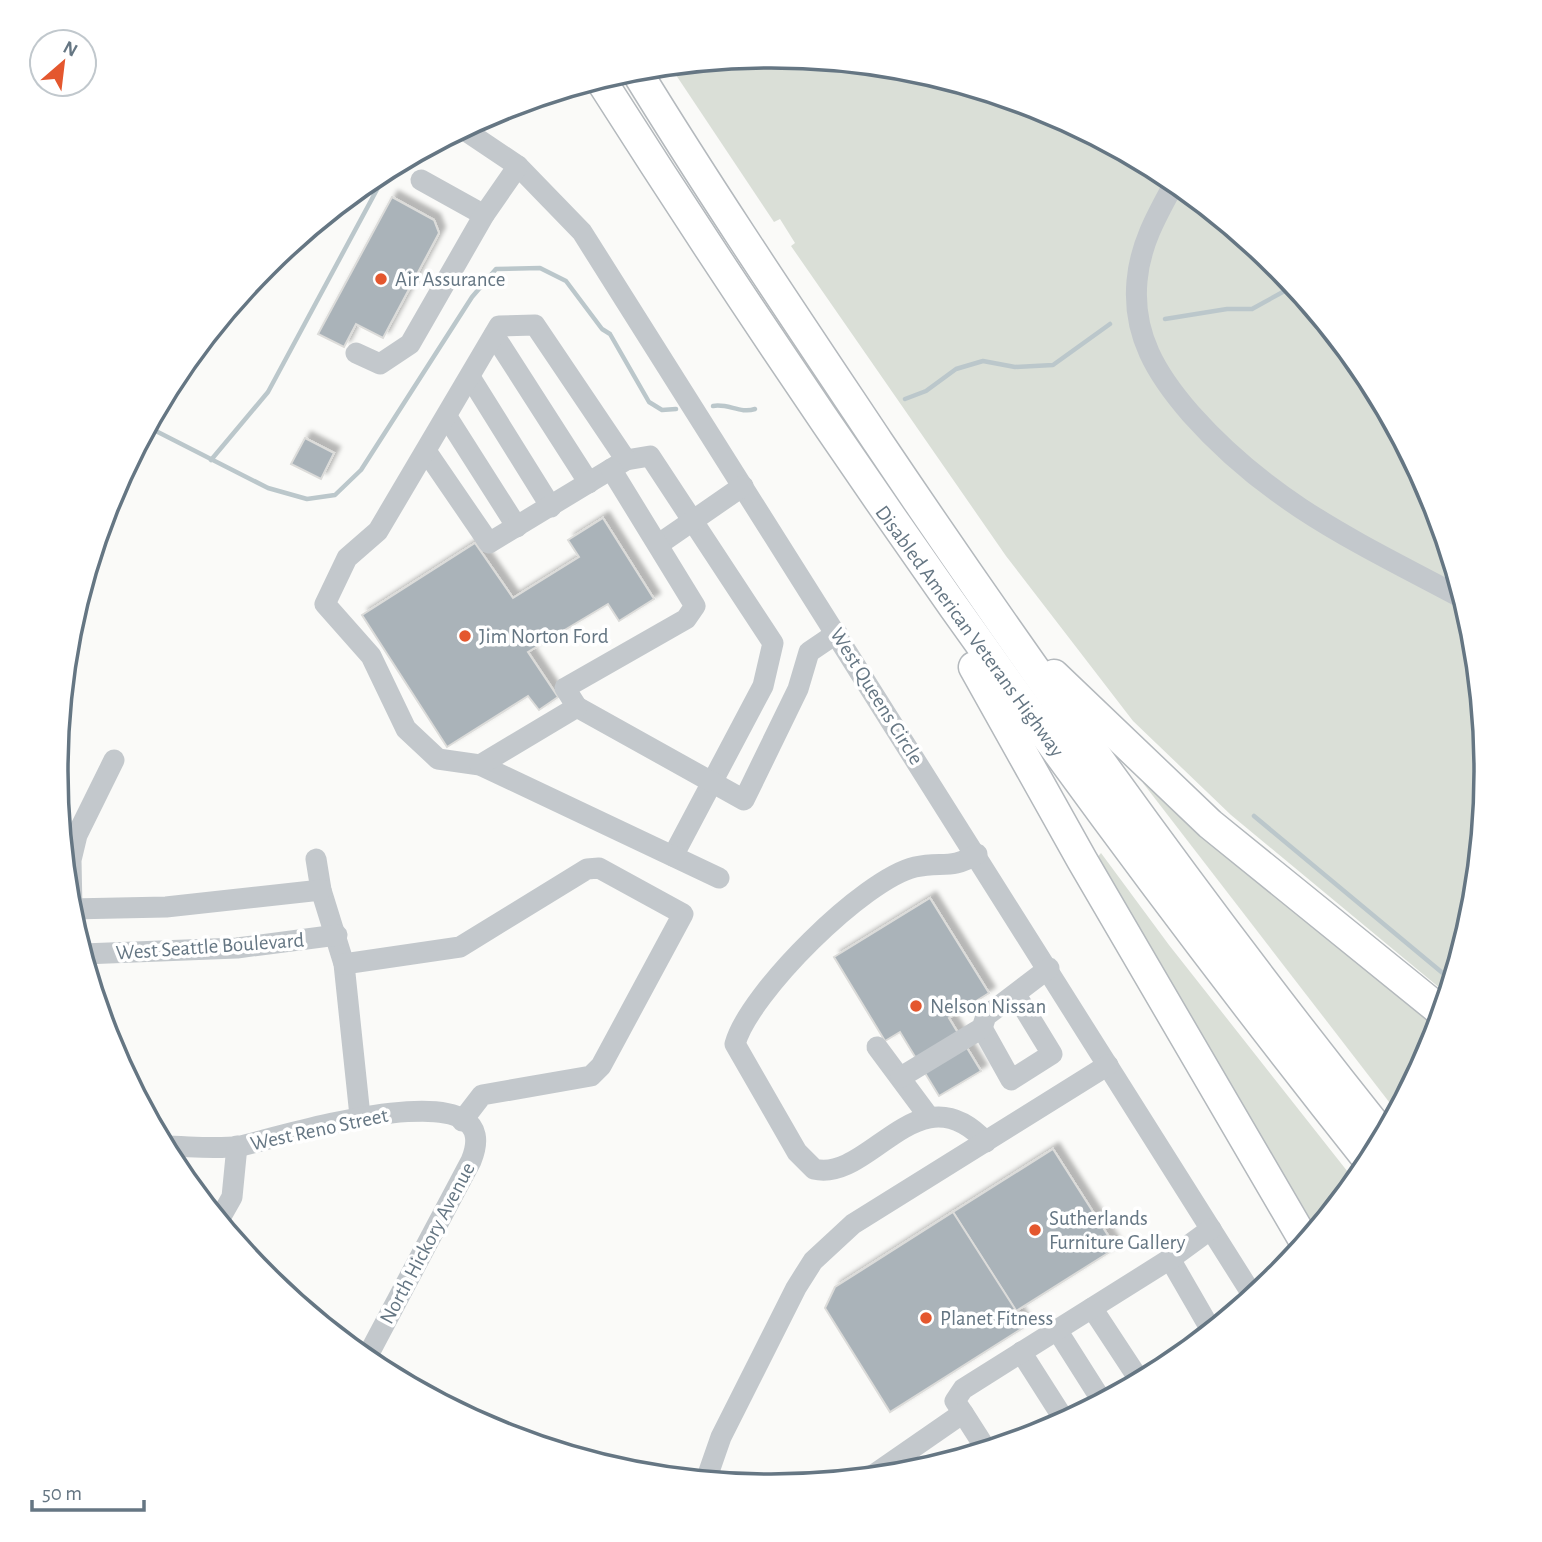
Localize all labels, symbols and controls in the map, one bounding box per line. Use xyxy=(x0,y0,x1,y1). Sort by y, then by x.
north arrow xyxy=(28,28,98,98)
text: N xyxy=(60,38,81,61)
place label: Air Assurance xyxy=(395,269,505,290)
marker: Air Assurance xyxy=(373,271,389,287)
street label: Disabled American Veterans Highway xyxy=(871,502,1068,761)
street label: West Queens Circle xyxy=(826,624,927,768)
place label: Jim Norton Ford xyxy=(479,626,609,647)
marker: Jim Norton Ford xyxy=(457,628,473,644)
street label: West Seattle Boulevard xyxy=(115,929,305,964)
place label: Nelson Nissan xyxy=(930,996,1046,1017)
marker: Nelson Nissan xyxy=(908,998,924,1014)
street label: West Reno Street xyxy=(248,1105,390,1154)
street label: North Hickory Avenue xyxy=(376,1159,479,1327)
place label: Sutherlands Furniture Gallery xyxy=(1049,1208,1186,1253)
marker: Sutherlands Furniture Gallery xyxy=(1027,1222,1043,1238)
place label: Planet Fitness xyxy=(940,1308,1053,1329)
marker: Planet Fitness xyxy=(918,1310,934,1326)
scale bar xyxy=(32,1468,144,1512)
text: 50 m xyxy=(42,1483,82,1504)

